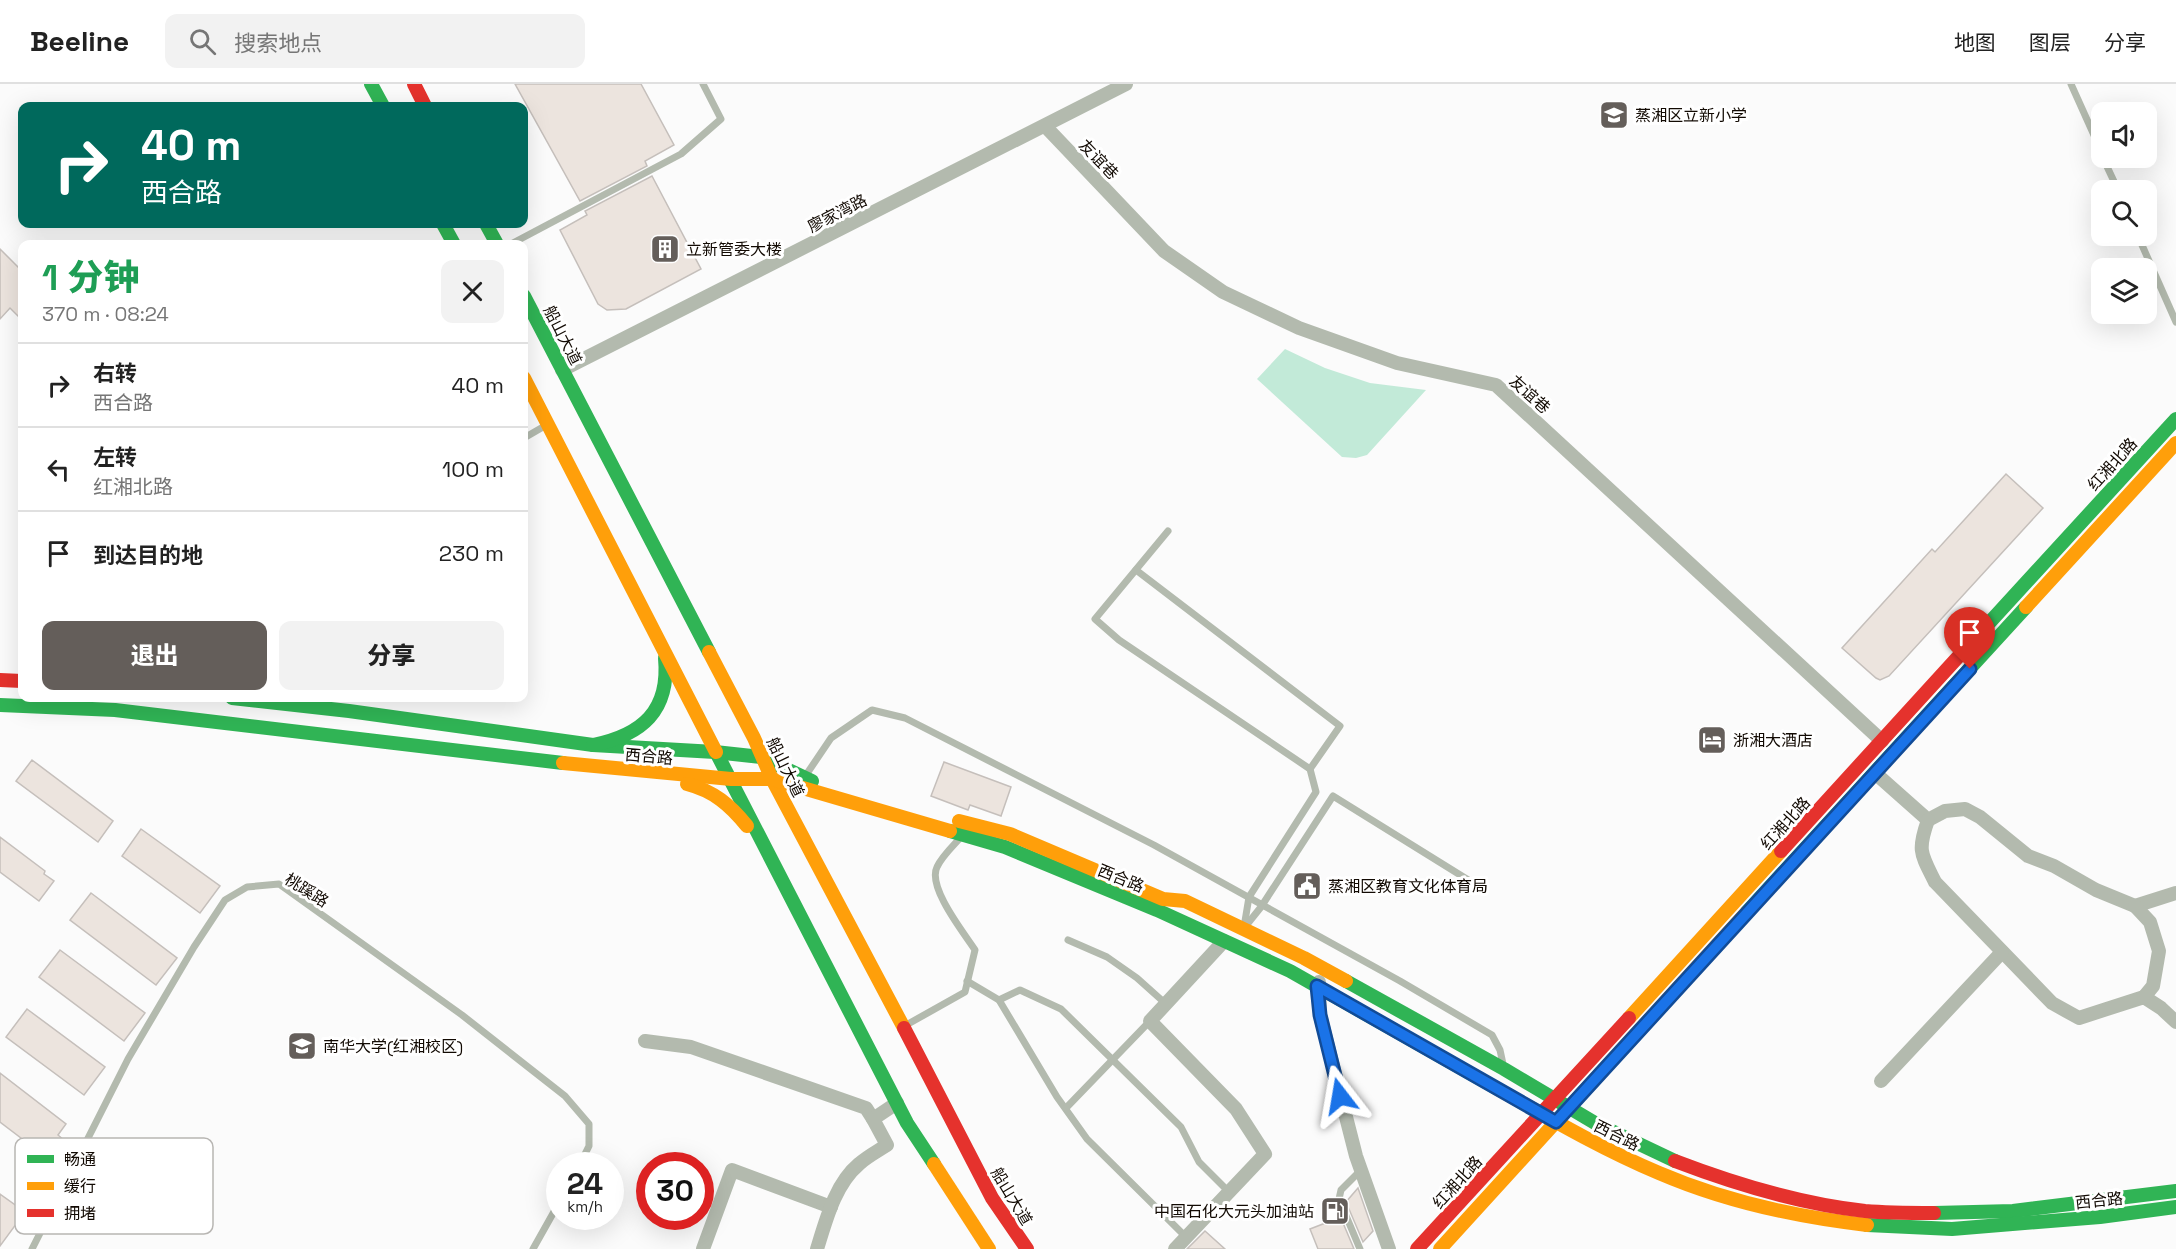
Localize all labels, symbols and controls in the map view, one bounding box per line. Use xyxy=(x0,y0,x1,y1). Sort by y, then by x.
search box xyxy=(165,14,585,68)
text: Beeline xyxy=(30,23,129,59)
icon: search xyxy=(186,25,219,58)
text: 搜索地点 xyxy=(234,29,322,57)
text: 地图 xyxy=(1954,29,1996,56)
text: 图层 xyxy=(2029,29,2071,56)
text: 分享 xyxy=(2104,29,2146,56)
school or university icon: 蒸湘区立新小学 xyxy=(1598,99,1630,131)
map controls xyxy=(2091,102,2157,324)
button: sound xyxy=(2091,102,2157,168)
place label: 蒸湘区立新小学 xyxy=(1635,105,1747,126)
text: 40 m xyxy=(141,119,241,172)
icon: right xyxy=(42,126,120,204)
street label: 友谊巷 xyxy=(1074,135,1123,184)
text: 西合路 xyxy=(141,175,222,210)
button: search xyxy=(2091,180,2157,246)
street label: 廖家湾路 xyxy=(804,190,871,237)
building icon: 立新管委大楼 xyxy=(649,233,681,265)
place label: 立新管委大楼 xyxy=(686,239,782,260)
text: 1 分钟 xyxy=(42,255,139,301)
button: layers xyxy=(2091,258,2157,324)
button: close xyxy=(441,260,504,323)
text: 370 m · 08:24 xyxy=(42,301,169,327)
street label: 船山大道 xyxy=(539,302,586,369)
text: 右转 xyxy=(93,359,137,387)
icon: right xyxy=(42,369,75,402)
text: 40 m xyxy=(452,371,504,399)
street label: 友谊巷 xyxy=(1505,371,1555,418)
text: 西合路 xyxy=(93,390,153,416)
street label: 红湘北路 xyxy=(2083,434,2142,495)
text: 左转 xyxy=(93,443,137,471)
icon: left xyxy=(42,453,75,486)
text: 100 m xyxy=(442,455,504,483)
text: 红湘北路 xyxy=(93,474,173,500)
icon: arrive xyxy=(42,537,75,570)
text: 230 m xyxy=(439,539,504,567)
text: 到达目的地 xyxy=(93,541,203,569)
pin xyxy=(1944,607,1995,669)
icon: arrive xyxy=(1953,616,1986,649)
button: 退出 xyxy=(42,621,267,690)
button: 分享 xyxy=(279,621,504,690)
hotel icon: 浙湘大酒店 xyxy=(1696,724,1728,756)
place label: 浙湘大酒店 xyxy=(1733,730,1813,751)
street label: 船山大道 xyxy=(762,734,809,801)
street label: 西合路 xyxy=(624,744,674,769)
street label: 红湘北路 xyxy=(1756,793,1815,854)
street label: 西合路 xyxy=(1095,860,1147,897)
street label: 桃蹊路 xyxy=(281,869,333,912)
public building icon: 蒸湘区教育文化体育局 xyxy=(1291,870,1323,902)
place label: 蒸湘区教育文化体育局 xyxy=(1328,876,1488,897)
school or university icon: 南华大学(红湘校区) xyxy=(286,1030,318,1062)
place label: 南华大学(红湘校区) xyxy=(323,1036,463,1057)
position arrow xyxy=(1308,1064,1372,1128)
street label: 西合路 xyxy=(1591,1115,1643,1155)
legend xyxy=(15,1138,213,1234)
text: 畅通 xyxy=(64,1149,96,1170)
speed limit sign: 30 xyxy=(636,1152,714,1230)
street label: 红湘北路 xyxy=(1428,1152,1487,1213)
street label: 船山大道 xyxy=(986,1163,1037,1229)
text: 24 xyxy=(567,1164,603,1203)
text: 缓行 xyxy=(64,1176,96,1197)
street label: 西合路 xyxy=(2074,1188,2124,1213)
fuel station icon: 中国石化大元头加油站 xyxy=(1319,1195,1351,1227)
text: km/h xyxy=(567,1197,603,1216)
place label: 中国石化大元头加油站 xyxy=(1154,1201,1314,1222)
text: 拥堵 xyxy=(64,1203,96,1224)

